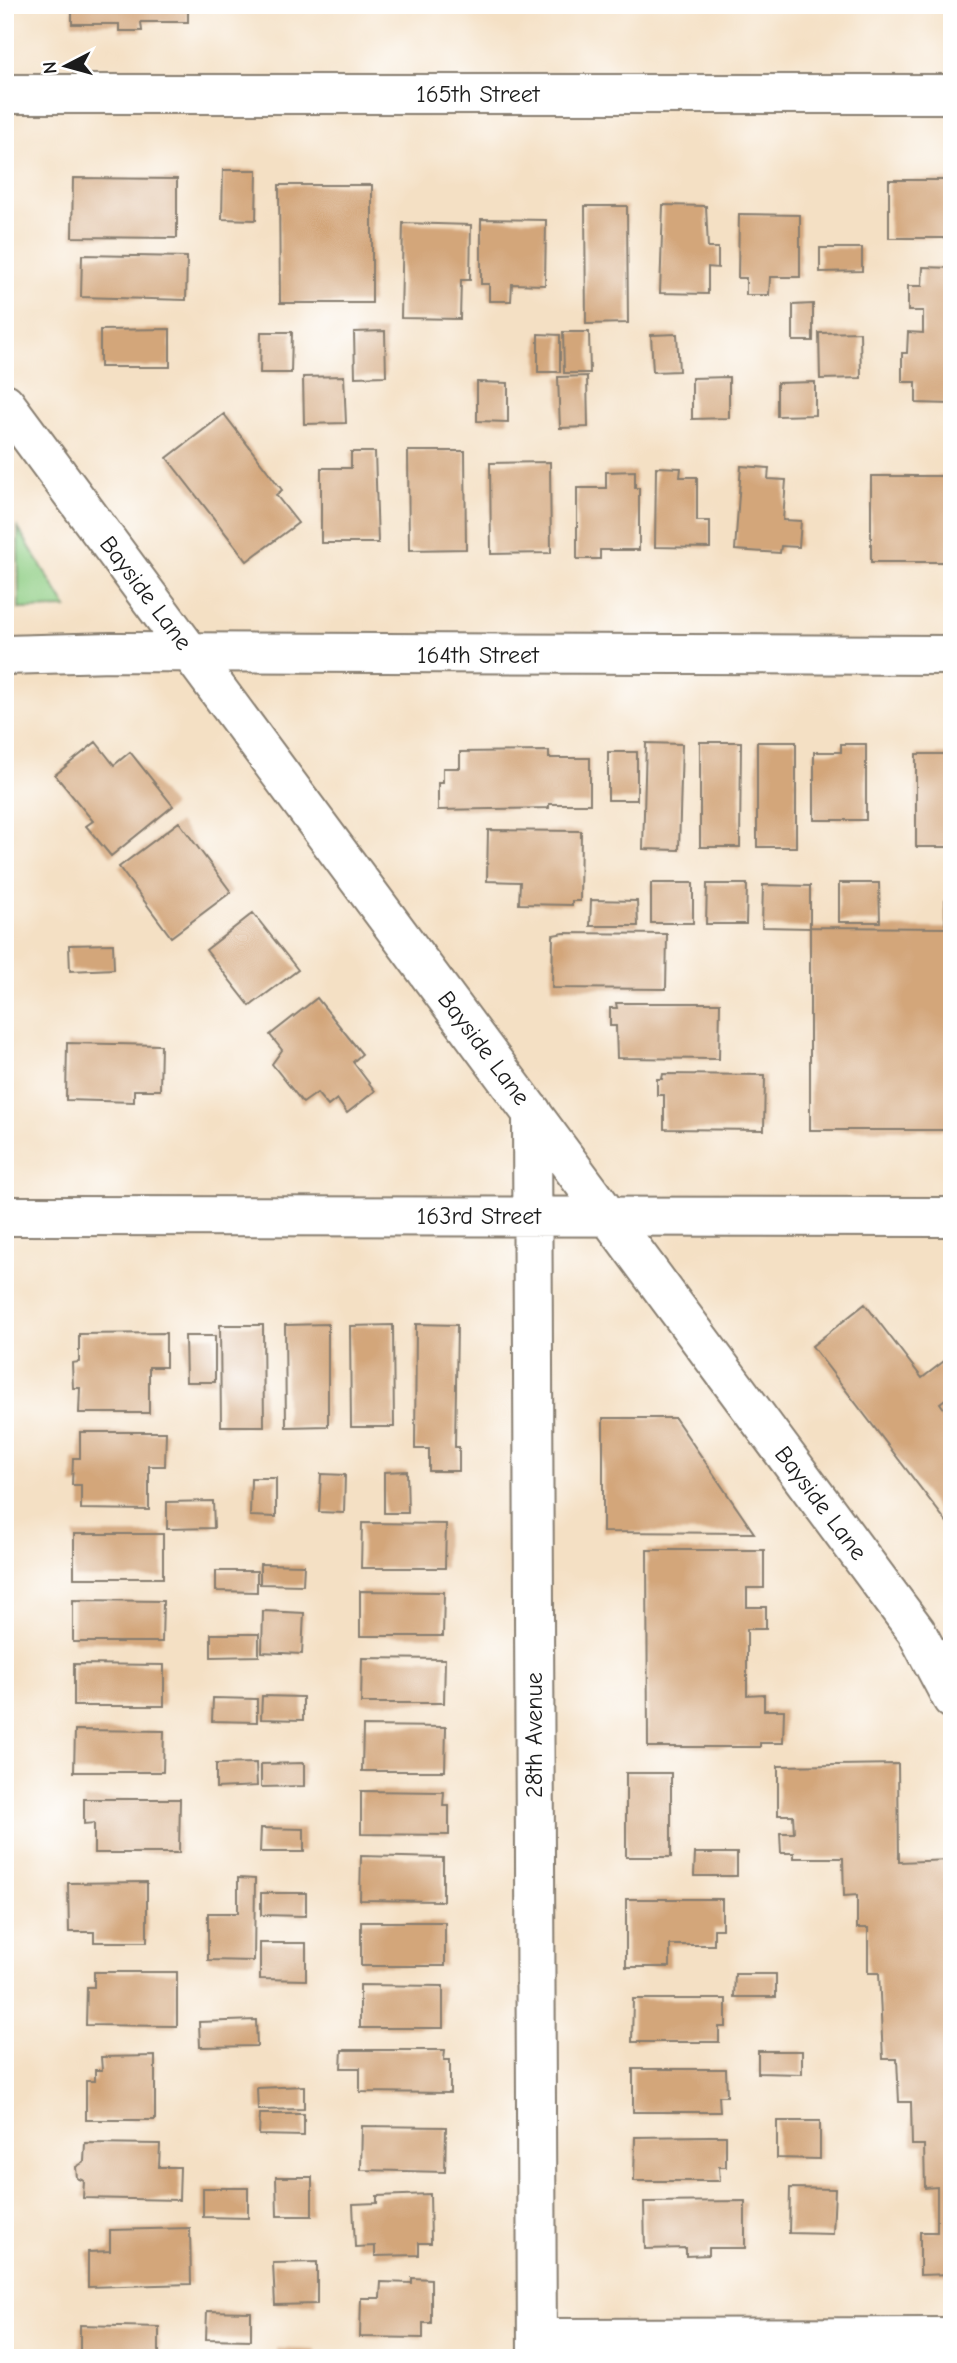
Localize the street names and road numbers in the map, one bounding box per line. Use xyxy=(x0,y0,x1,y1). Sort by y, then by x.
street label: 165th Street xyxy=(416,80,541,108)
street label: Bayside Lane xyxy=(94,530,198,656)
street label: 164th Street xyxy=(417,641,540,669)
street label: Bayside Lane xyxy=(432,985,536,1111)
street label: 163rd Street xyxy=(417,1202,542,1230)
street label: Bayside Lane xyxy=(769,1440,873,1566)
street label: 28th Avenue xyxy=(520,1672,548,1798)

